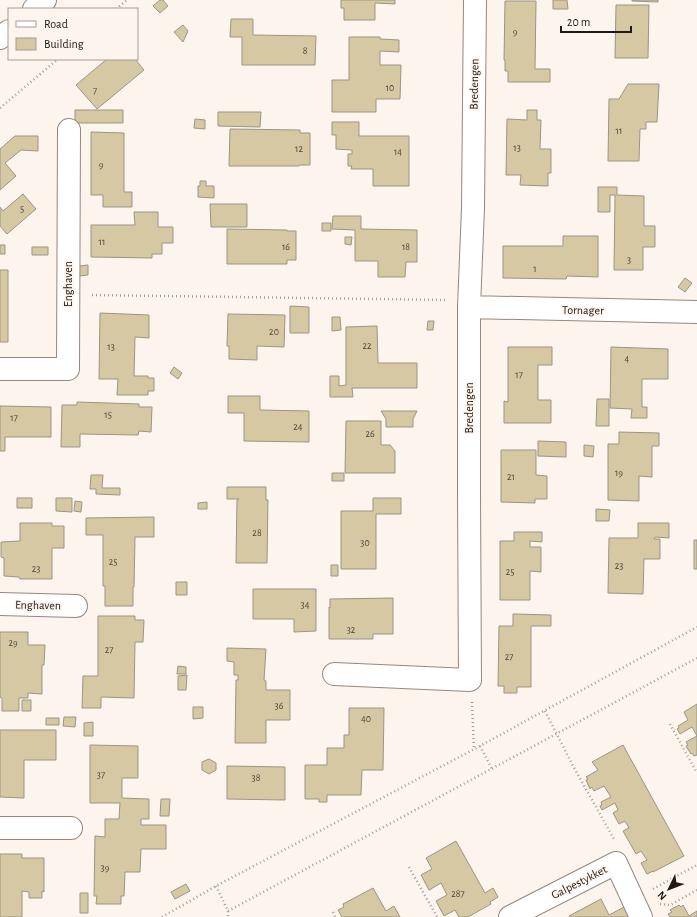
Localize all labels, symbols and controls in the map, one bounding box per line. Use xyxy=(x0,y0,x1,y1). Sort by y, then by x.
legend xyxy=(8,8,138,60)
scale bar xyxy=(561,8,631,34)
text: 20 m xyxy=(567,16,590,28)
text: Road xyxy=(44,18,68,30)
house number: 9 xyxy=(513,27,518,37)
text: Building xyxy=(44,38,84,50)
house number: 8 xyxy=(303,46,308,56)
street label: Bredengen xyxy=(468,58,480,110)
house number: 10 xyxy=(386,83,394,93)
house number: 7 xyxy=(93,86,97,96)
house number: 11 xyxy=(616,126,622,136)
house number: 13 xyxy=(513,143,521,153)
house number: 12 xyxy=(295,144,303,154)
house number: 14 xyxy=(394,147,402,157)
house number: 9 xyxy=(99,160,104,170)
house number: 5 xyxy=(20,204,24,214)
house number: 11 xyxy=(99,237,105,247)
house number: 16 xyxy=(282,242,290,252)
house number: 18 xyxy=(402,242,410,252)
house number: 3 xyxy=(627,255,631,265)
street label: Enghaven xyxy=(62,261,74,307)
house number: 1 xyxy=(533,264,537,274)
street label: Tornager xyxy=(562,304,604,316)
house number: 20 xyxy=(269,327,279,337)
house number: 22 xyxy=(362,341,372,351)
house number: 13 xyxy=(107,342,115,352)
house number: 4 xyxy=(625,354,630,364)
house number: 17 xyxy=(515,370,523,380)
street label: Bredengen xyxy=(463,382,475,434)
house number: 15 xyxy=(104,410,112,420)
house number: 17 xyxy=(10,413,18,423)
house number: 24 xyxy=(293,422,303,432)
house number: 26 xyxy=(365,429,375,439)
house number: 19 xyxy=(615,468,623,478)
house number: 21 xyxy=(507,472,515,482)
house number: 28 xyxy=(252,528,262,538)
house number: 30 xyxy=(360,538,370,548)
house number: 25 xyxy=(109,557,117,567)
house number: 23 xyxy=(615,561,623,571)
house number: 23 xyxy=(32,564,40,574)
house number: 25 xyxy=(506,567,514,577)
street label: Enghaven xyxy=(15,599,61,611)
house number: 34 xyxy=(301,600,310,610)
house number: 32 xyxy=(347,625,356,635)
house number: 29 xyxy=(8,638,18,648)
house number: 27 xyxy=(105,645,113,655)
house number: 27 xyxy=(505,652,513,662)
house number: 36 xyxy=(275,701,284,711)
house number: 40 xyxy=(361,714,371,724)
house number: 37 xyxy=(97,770,105,780)
house number: 38 xyxy=(252,773,261,783)
house number: 39 xyxy=(101,863,110,873)
street label: Galpestykket xyxy=(549,863,609,902)
north arrow xyxy=(649,869,689,909)
house number: 287 xyxy=(451,889,465,899)
text: N xyxy=(655,889,669,902)

